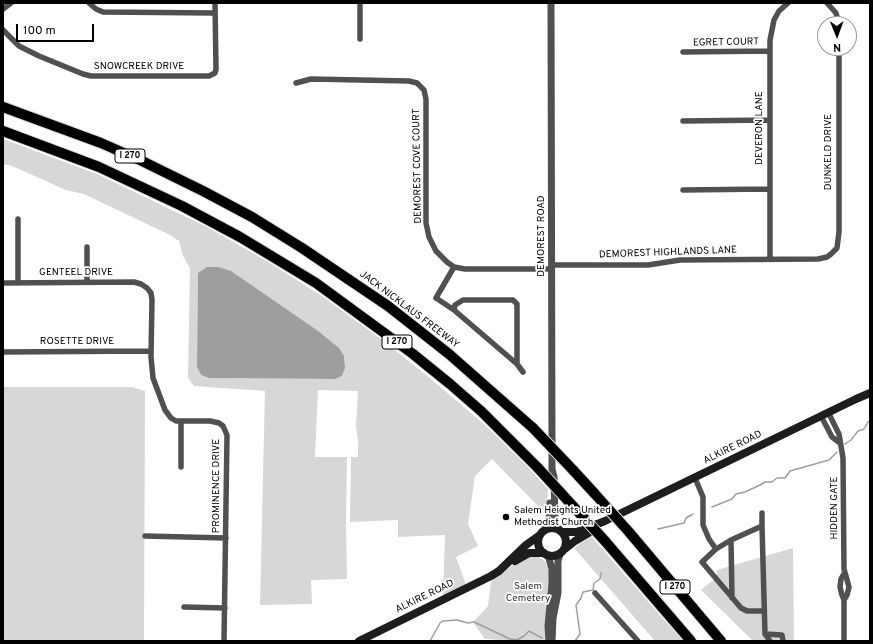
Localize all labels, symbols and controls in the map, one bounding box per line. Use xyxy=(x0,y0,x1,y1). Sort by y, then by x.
scale bar xyxy=(18,16,96,42)
north arrow xyxy=(817,16,857,56)
text: 100 m xyxy=(23,23,56,39)
street label: EGRET COURT xyxy=(693,36,759,50)
text: N xyxy=(833,40,841,54)
street label: SNOWCREEK DRIVE xyxy=(94,61,184,73)
street label: DEVERON LANE xyxy=(754,91,766,165)
street label: DEMOREST COVE COURT xyxy=(411,108,425,224)
street label: DUNKELD DRIVE xyxy=(823,114,835,190)
road number: I 270 xyxy=(115,149,145,163)
street label: DEMOREST ROAD xyxy=(536,195,548,277)
street label: DEMOREST HIGHLANDS LANE xyxy=(599,245,737,261)
street label: GENTEEL DRIVE xyxy=(39,267,113,279)
street label: JACK NICKLAUS FREEWAY xyxy=(357,269,461,351)
road number: I 270 xyxy=(382,335,412,349)
street label: ROSETTE DRIVE xyxy=(40,336,114,348)
street label: ALKIRE ROAD xyxy=(702,429,764,467)
street label: PROMINENCE DRIVE xyxy=(211,439,223,533)
street label: HIDDEN GATE xyxy=(829,477,841,539)
place label: Salem Heights United Methodist Church xyxy=(514,505,611,528)
marker: Salem Heights United Methodist Church xyxy=(501,512,511,522)
street label: ALKIRE ROAD xyxy=(394,578,456,616)
road number: I 270 xyxy=(660,580,690,594)
park label: Salem Cemetery xyxy=(506,581,550,604)

